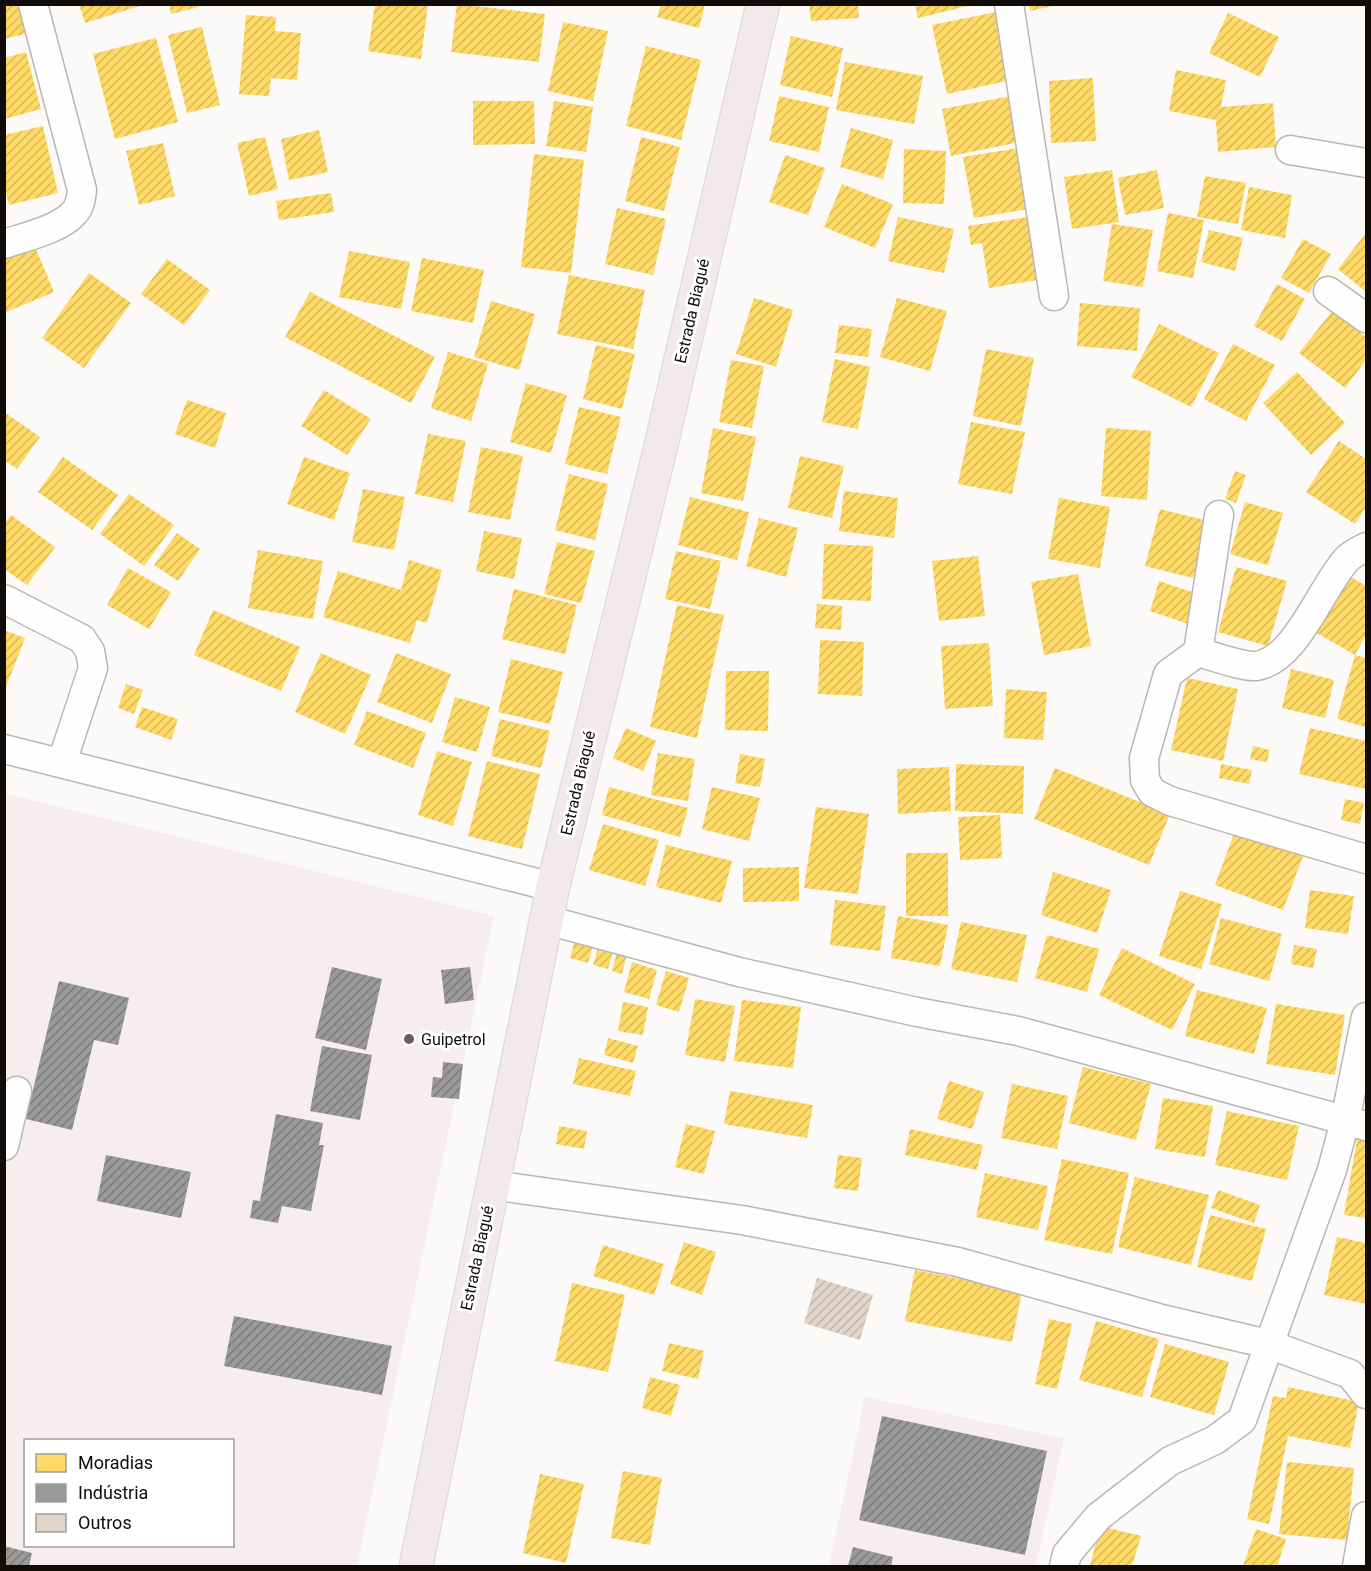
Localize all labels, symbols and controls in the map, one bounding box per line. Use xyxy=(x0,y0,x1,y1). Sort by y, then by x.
street label: Estrada Biagué xyxy=(671,257,713,365)
street label: Estrada Biagué xyxy=(557,729,599,837)
place label: Guipetrol xyxy=(421,1030,486,1049)
marker: Guipetrol xyxy=(402,1032,416,1046)
street label: Estrada Biagué xyxy=(457,1204,497,1312)
legend xyxy=(24,1439,234,1547)
text: Moradias xyxy=(78,1452,153,1473)
text: Indústria xyxy=(78,1482,148,1503)
text: Outros xyxy=(78,1512,132,1533)

